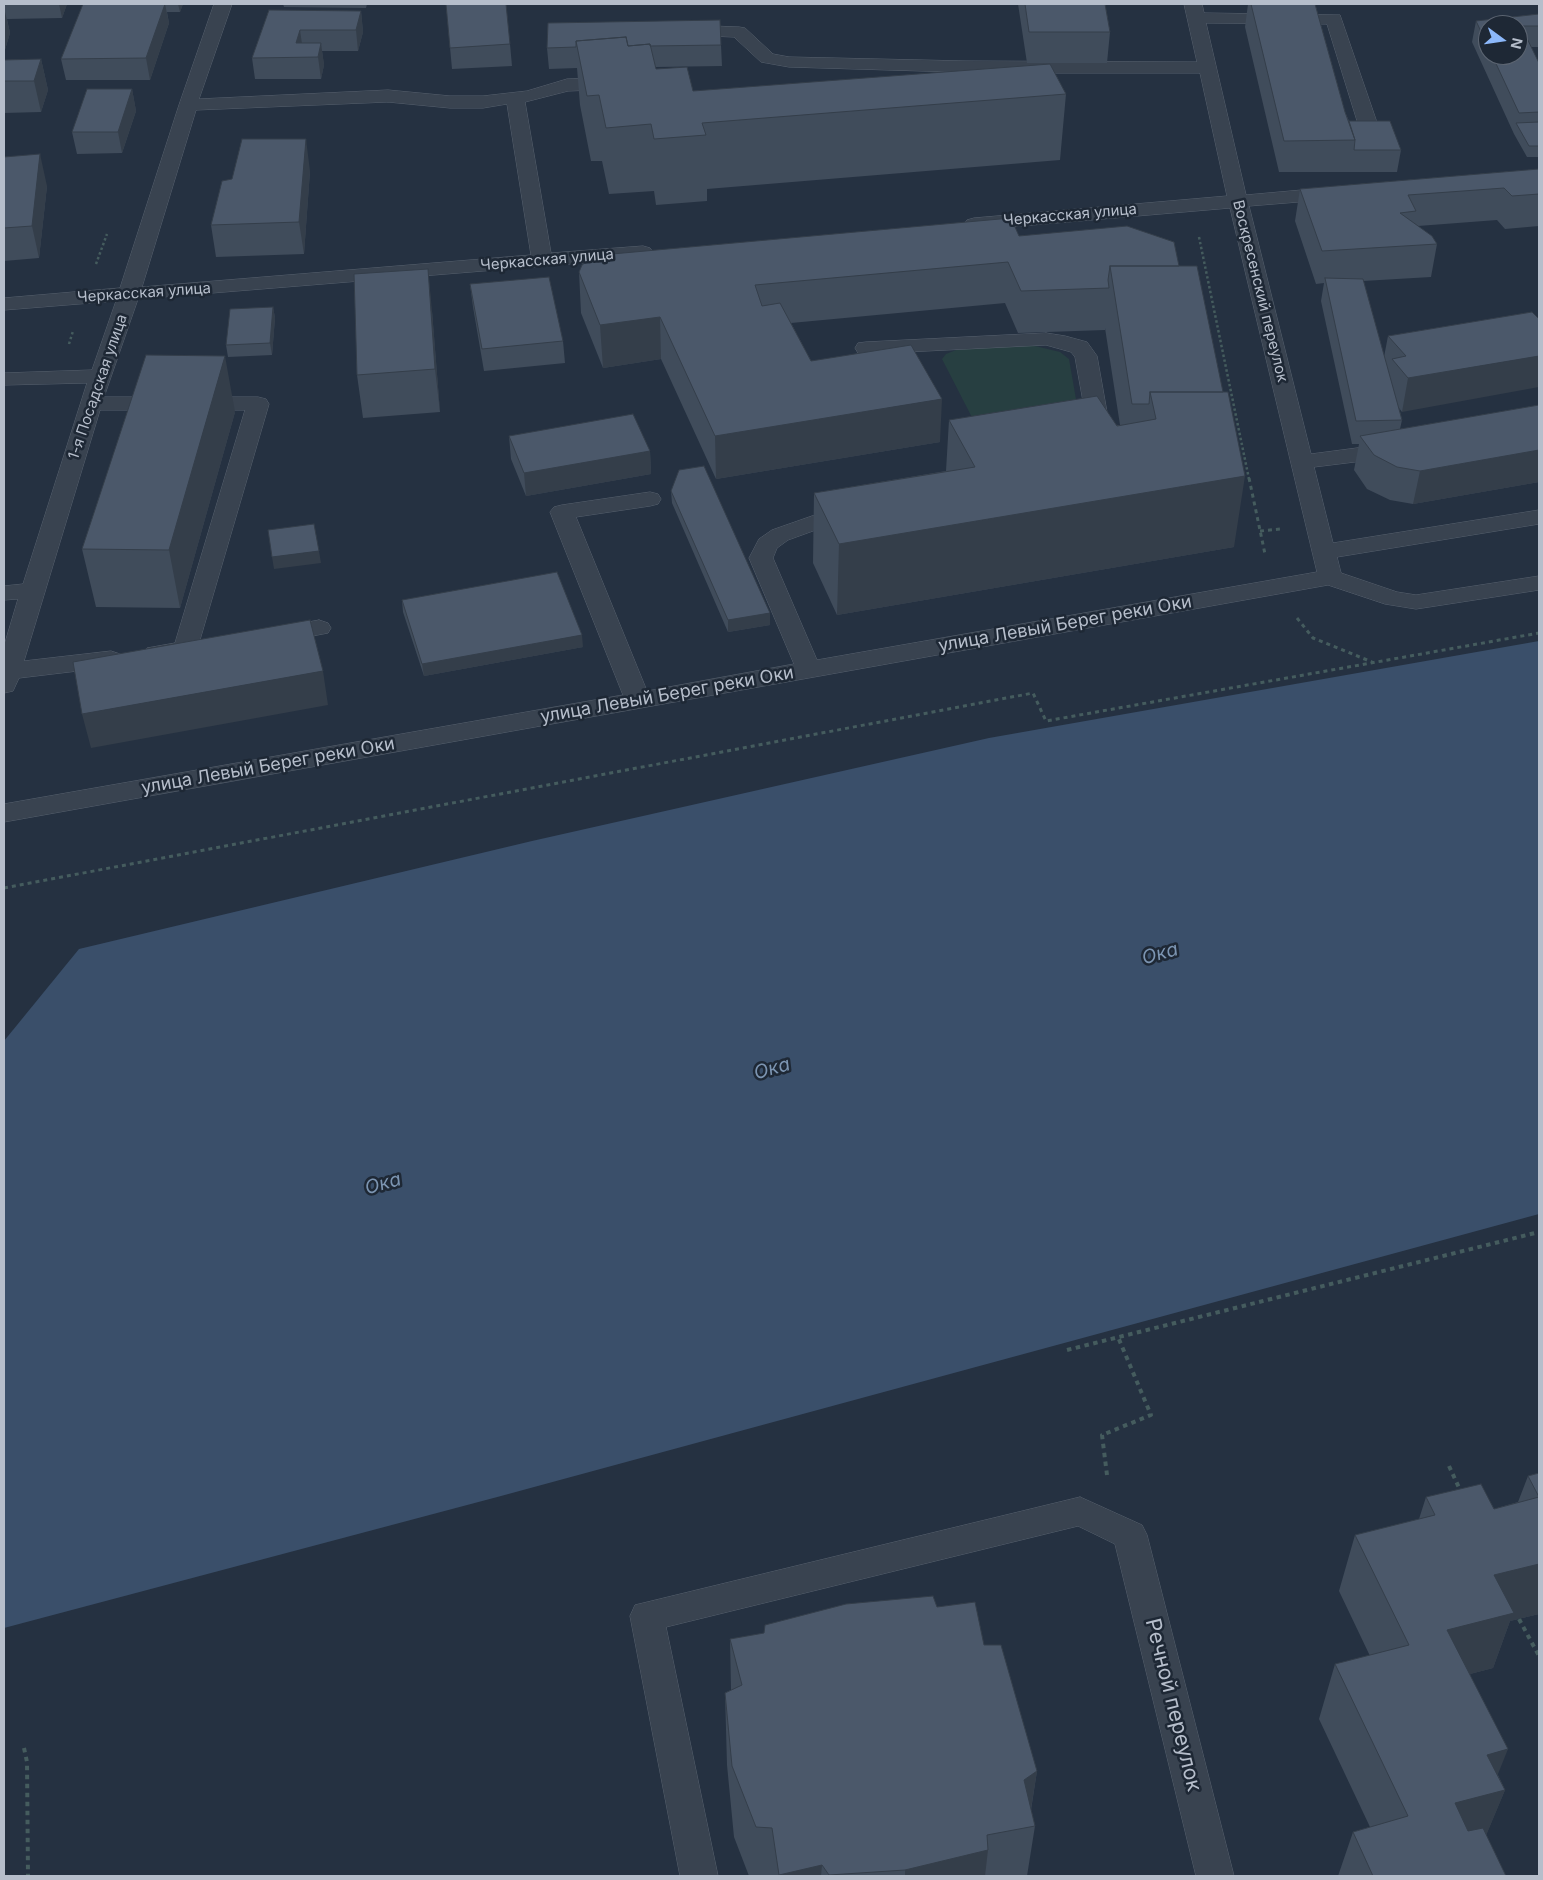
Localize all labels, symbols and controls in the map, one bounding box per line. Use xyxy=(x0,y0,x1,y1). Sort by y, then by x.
north arrow xyxy=(1478,15,1528,65)
text: N xyxy=(1508,36,1527,51)
street label: Воскресенский переулок xyxy=(1229,198,1291,384)
street label: Черкасская улица xyxy=(1003,200,1137,230)
street label: Черкасская улица xyxy=(480,245,614,275)
street label: Черкасская улица xyxy=(77,279,211,307)
street label: 1-я Посадская улица xyxy=(65,312,131,462)
street label: улица Левый Берег реки Оки xyxy=(937,591,1193,657)
street label: улица Левый Берег реки Оки xyxy=(539,662,795,728)
street label: улица Левый Берег реки Оки xyxy=(140,733,396,799)
water label: Ока xyxy=(1139,938,1181,970)
water label: Ока xyxy=(751,1053,793,1085)
water label: Ока xyxy=(362,1168,404,1200)
street label: Речной переулок xyxy=(1139,1616,1207,1794)

